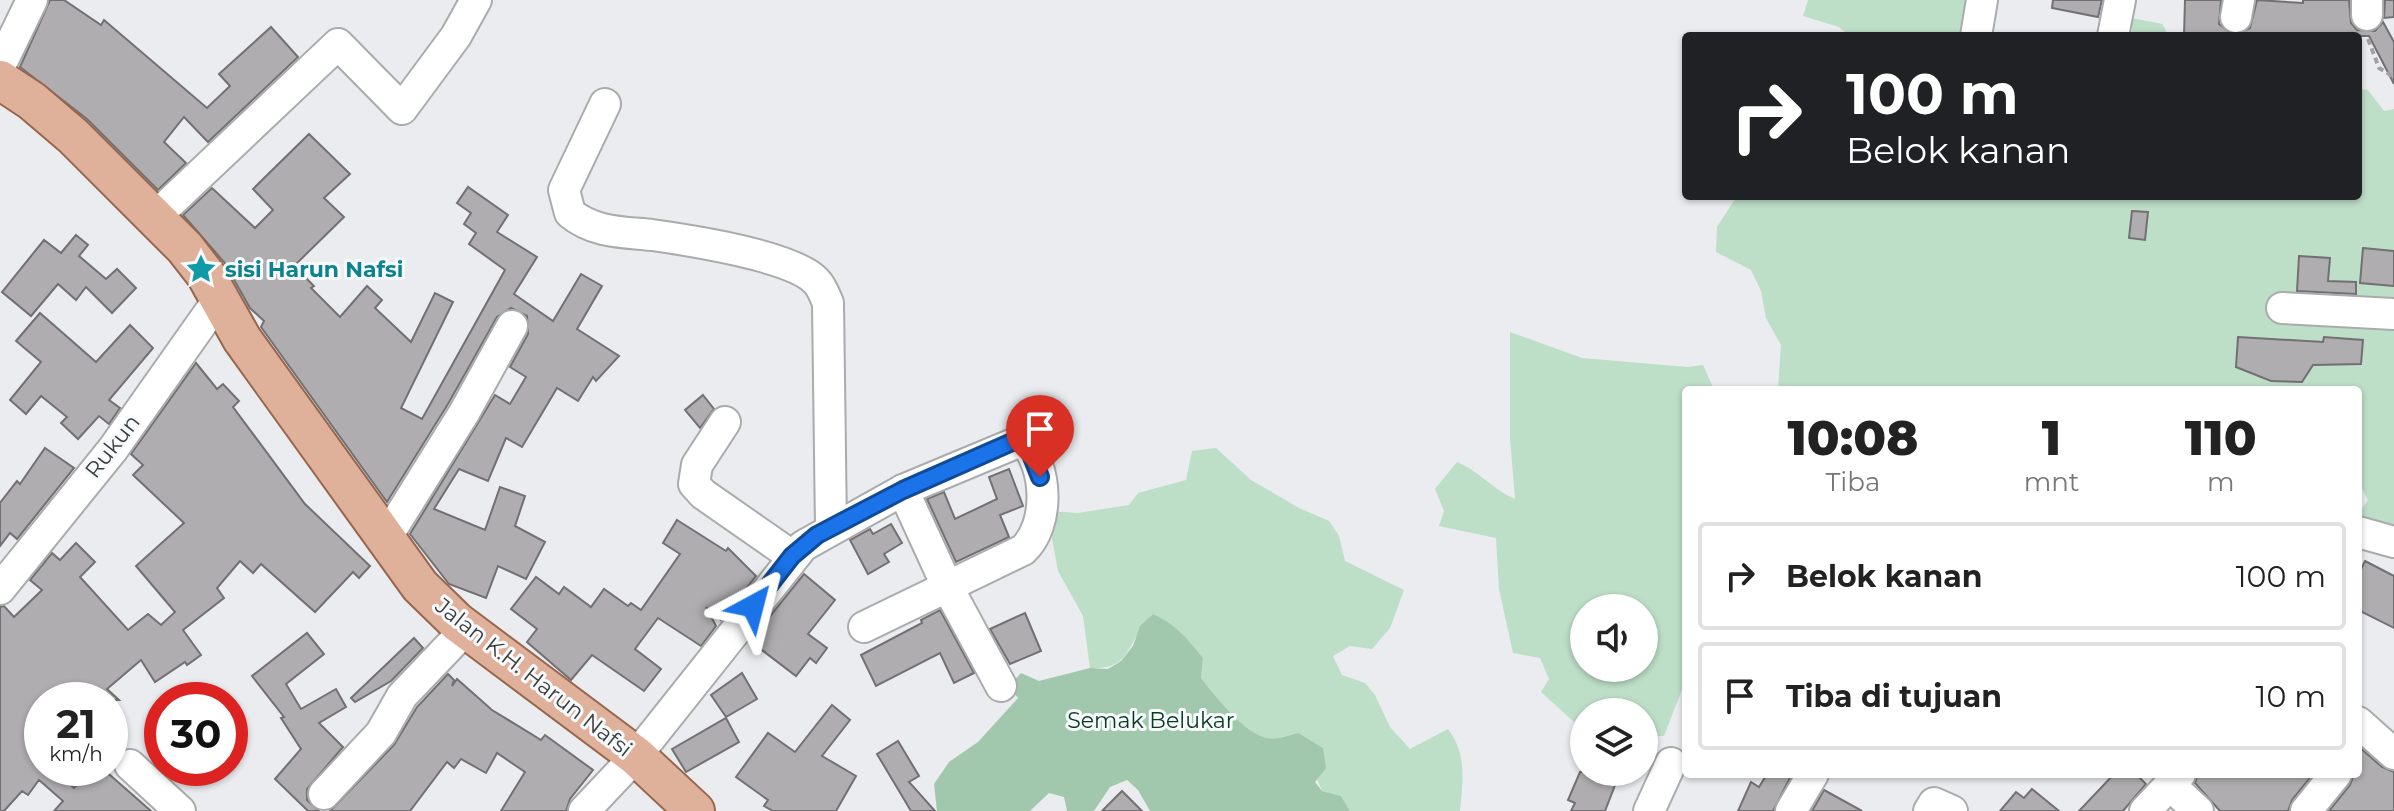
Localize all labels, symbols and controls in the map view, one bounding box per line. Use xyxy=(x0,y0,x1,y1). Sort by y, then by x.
text: 100 m xyxy=(1846,60,2019,128)
icon: right xyxy=(1714,64,1818,168)
text: Belok kanan xyxy=(1846,128,2070,172)
place icon: sisi Harun Nafsi xyxy=(184,252,218,286)
place label: sisi Harun Nafsi xyxy=(225,256,403,283)
pin xyxy=(1006,395,1074,477)
icon: arrive xyxy=(1018,407,1062,451)
street label: Rukun xyxy=(79,409,146,483)
text: 10:08 xyxy=(1787,409,1918,467)
text: 1 xyxy=(2042,409,2061,467)
text: 110 xyxy=(2185,409,2257,467)
text: Tiba xyxy=(1825,466,1880,498)
text: mnt xyxy=(2024,466,2079,498)
text: m xyxy=(2207,466,2234,498)
icon: right xyxy=(1718,554,1762,598)
text: Belok kanan xyxy=(1786,558,1983,595)
text: 100 m xyxy=(2236,558,2326,595)
position arrow xyxy=(711,564,795,648)
street label: Jalan K.H. Harun Nafsi xyxy=(429,592,637,763)
map controls xyxy=(1570,594,1658,786)
button: sound xyxy=(1570,594,1658,682)
icon: arrive xyxy=(1718,674,1762,718)
text: Tiba di tujuan xyxy=(1786,678,2002,715)
text: 10 m xyxy=(2256,678,2326,715)
speed limit sign: 30 xyxy=(144,682,248,786)
button: layers xyxy=(1570,698,1658,786)
text: 21 xyxy=(56,699,96,748)
park label: Semak Belukar xyxy=(1067,707,1235,734)
text: km/h xyxy=(49,742,103,766)

